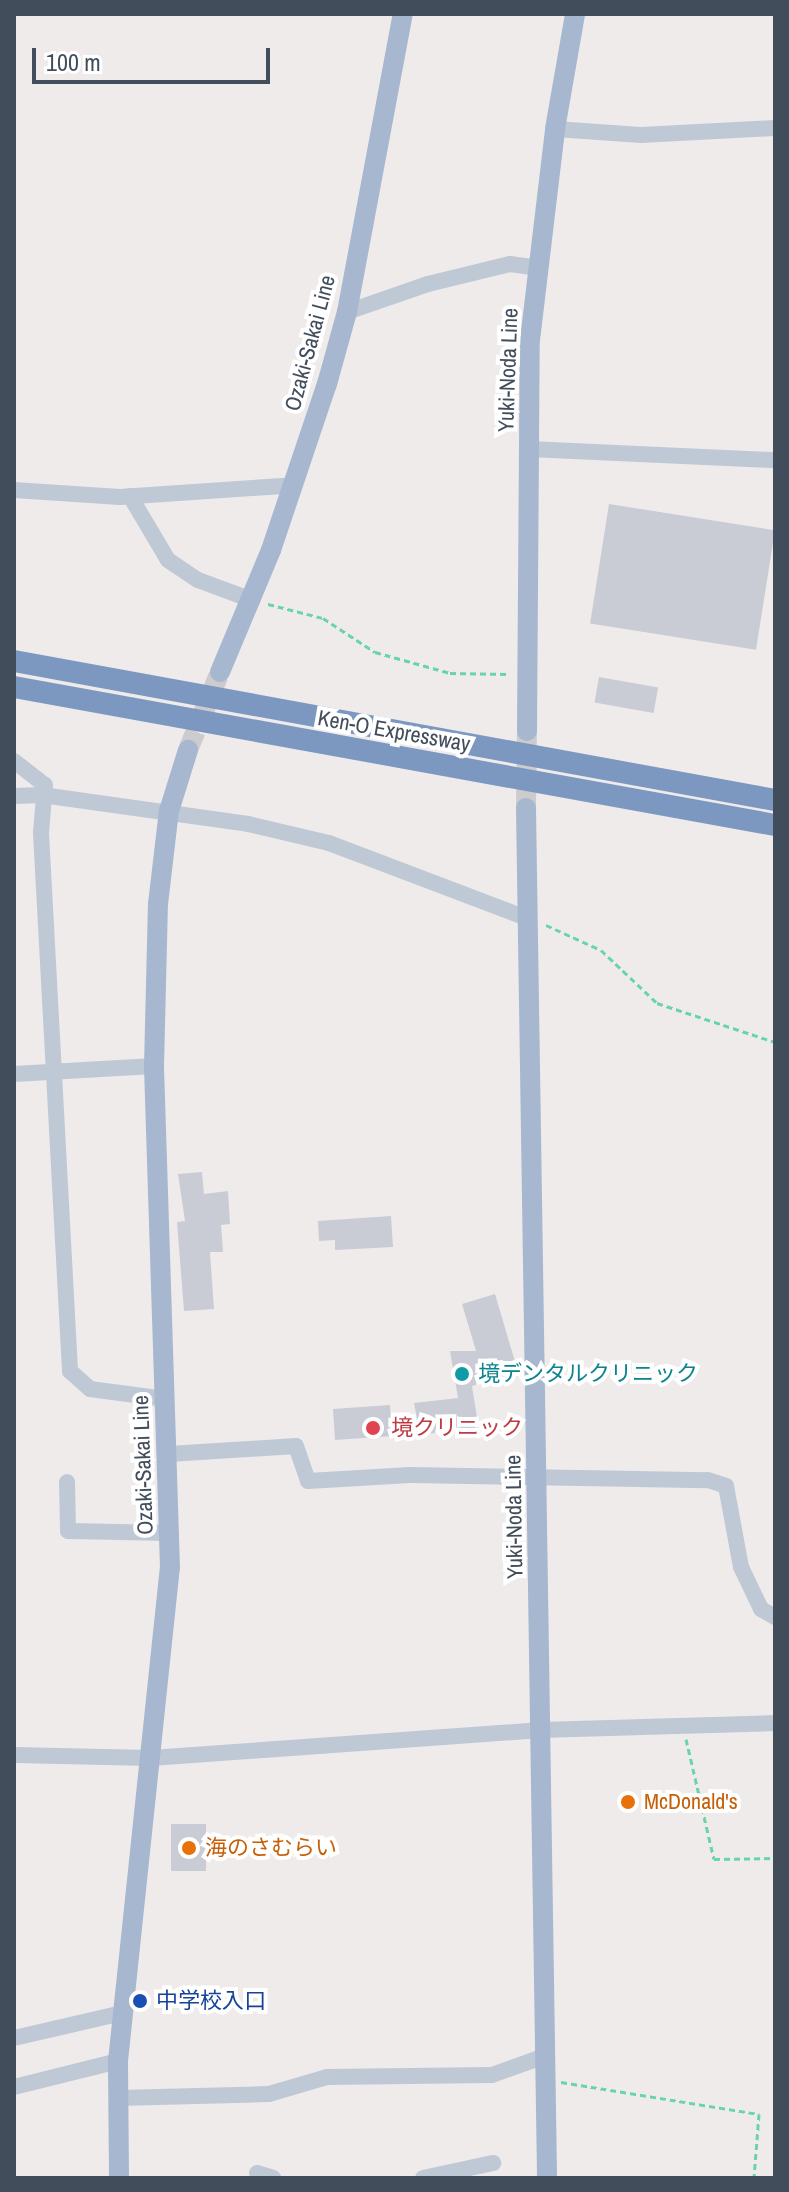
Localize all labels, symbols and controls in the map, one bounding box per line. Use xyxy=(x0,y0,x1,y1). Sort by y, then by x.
scale bar xyxy=(36,32,274,82)
text: 100 m xyxy=(46,46,101,78)
street label: Ozaki-Sakai Line xyxy=(279,272,341,414)
street label: Yuki-Noda Line xyxy=(493,307,523,433)
street label: Ken-O Expressway xyxy=(316,705,472,757)
place label: 境デンタルクリニック xyxy=(478,1361,698,1387)
marker: 境デンタルクリニック xyxy=(453,1365,471,1383)
street label: Ozaki-Sakai Line xyxy=(127,1395,159,1535)
place label: 境クリニック xyxy=(391,1415,523,1441)
marker: 境クリニック xyxy=(362,1417,384,1439)
street label: Yuki-Noda Line xyxy=(500,1455,528,1579)
place label: McDonald's xyxy=(644,1789,738,1815)
marker: McDonald's xyxy=(619,1793,637,1811)
place label: 海のさむらい xyxy=(205,1835,337,1861)
marker: 海のさむらい xyxy=(180,1839,198,1857)
place label: 中学校入口 xyxy=(156,1988,266,2014)
marker: 中学校入口 xyxy=(131,1992,149,2010)

